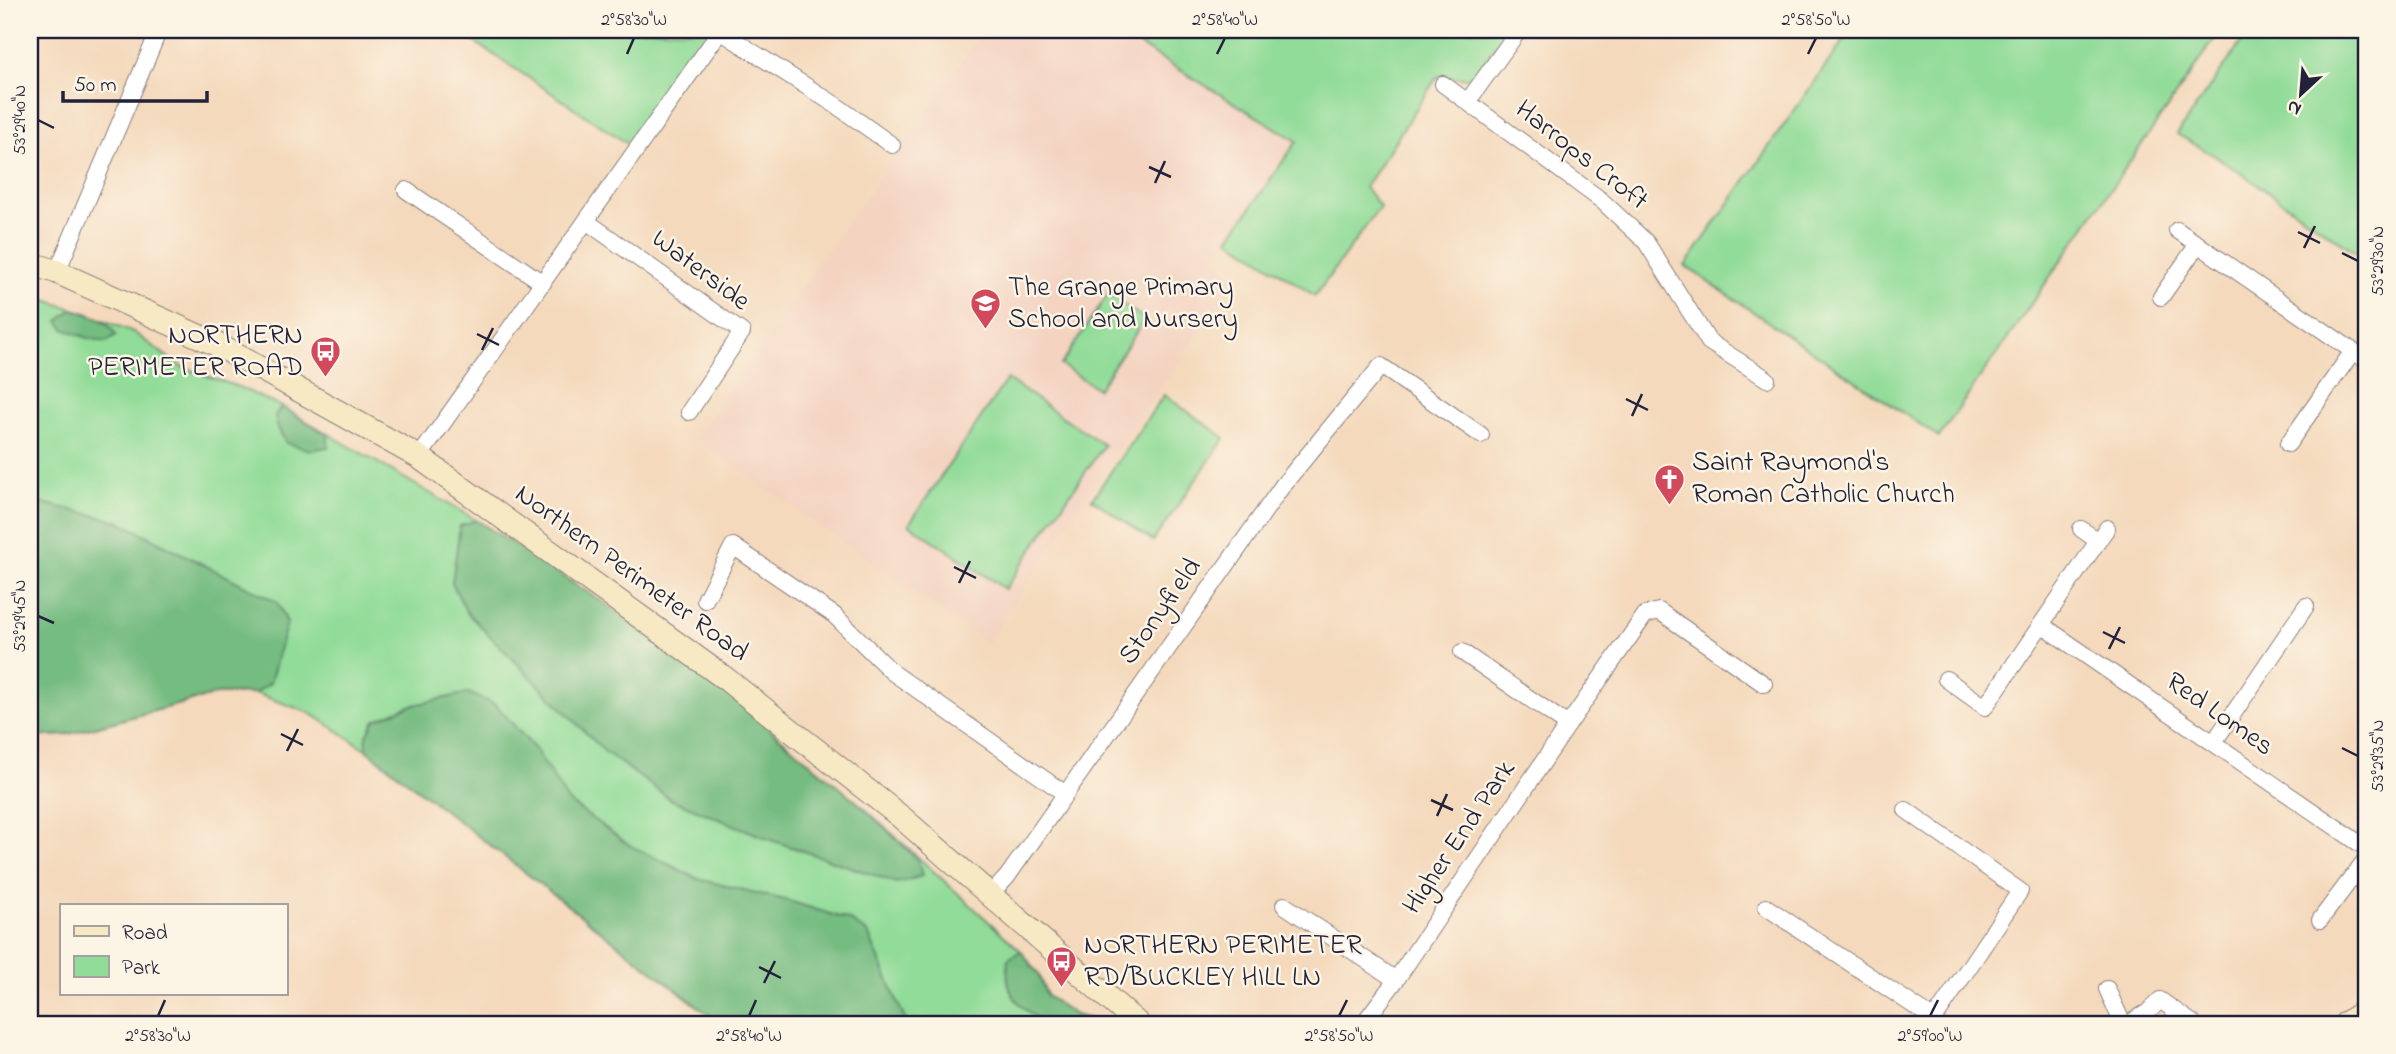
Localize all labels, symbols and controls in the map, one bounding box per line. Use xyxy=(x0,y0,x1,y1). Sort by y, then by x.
text: 2°58'30"W xyxy=(601,8,667,34)
text: 2°58'40"W xyxy=(1192,8,1258,34)
text: 2°58'50"W xyxy=(1782,8,1851,34)
scale bar xyxy=(63,60,206,104)
north arrow xyxy=(2266,60,2336,130)
text: 50 m xyxy=(74,71,117,101)
text: 53°29'40"N xyxy=(8,85,34,155)
street label: Harrops Croft xyxy=(1505,91,1657,221)
text: N xyxy=(2283,92,2306,122)
street label: Waterside xyxy=(642,220,759,322)
text: 53°29'30"N xyxy=(2366,226,2392,296)
place label: The Grange Primary School and Nursery xyxy=(1008,268,1238,341)
school or university icon: The Grange Primary School and Nursery xyxy=(968,287,1002,331)
place label: NORTHERN PERIMETER ROAD xyxy=(88,316,303,389)
bus stop icon: NORTHERN PERIMETER ROAD xyxy=(309,335,343,379)
place label: Saint Raymond's Roman Catholic Church xyxy=(1692,443,1955,516)
church icon: Saint Raymond's Roman Catholic Church xyxy=(1652,462,1686,506)
street label: Northern Perimeter Road xyxy=(505,475,757,673)
street label: Stonyfield xyxy=(1109,550,1213,674)
text: 53°29'45"N xyxy=(8,580,34,652)
street label: Red Lomes xyxy=(2156,663,2282,767)
text: 53°29'35"N xyxy=(2366,720,2392,792)
street label: Higher End Park xyxy=(1393,752,1527,923)
legend xyxy=(60,904,287,995)
text: Road xyxy=(122,919,168,949)
place label: NORTHERN PERIMETER RD/BUCKLEY HILL LN xyxy=(1084,926,1362,999)
bus stop icon: NORTHERN PERIMETER RD/BUCKLEY HILL LN xyxy=(1044,945,1078,989)
text: Park xyxy=(122,954,161,984)
text: 2°58'30"W xyxy=(125,1024,191,1050)
text: 2°58'40"W xyxy=(716,1024,782,1050)
text: 2°58'50"W xyxy=(1305,1024,1374,1050)
text: 2°59'00"W xyxy=(1897,1024,1963,1050)

